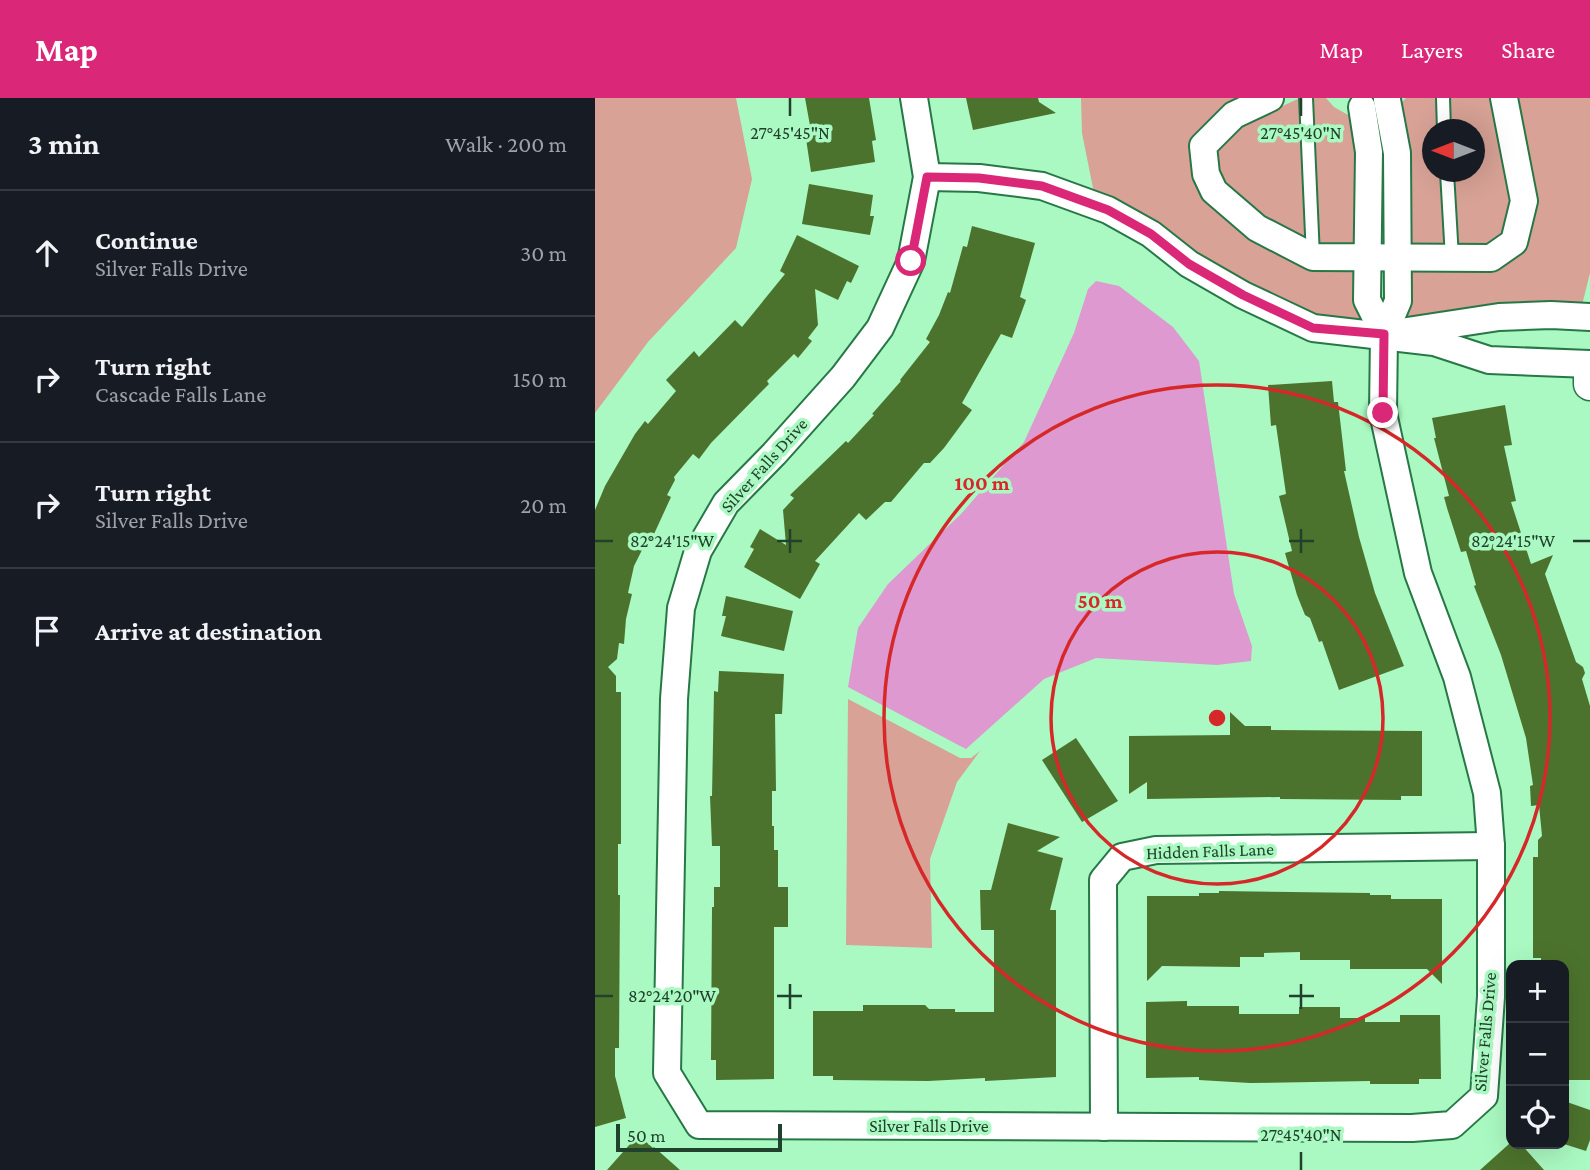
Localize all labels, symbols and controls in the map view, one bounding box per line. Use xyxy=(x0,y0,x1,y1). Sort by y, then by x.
text: Map xyxy=(35,31,98,68)
text: Map xyxy=(1319,36,1363,63)
text: Layers xyxy=(1401,36,1463,63)
text: Share xyxy=(1501,36,1555,63)
north arrow xyxy=(1422,119,1485,182)
text: 27°45'45"N xyxy=(750,123,830,143)
text: 27°45'40"N xyxy=(1260,123,1342,143)
text: 3 min xyxy=(28,127,100,160)
text: Walk · 200 m xyxy=(445,131,567,157)
text: Continue xyxy=(95,226,198,255)
icon: ahead xyxy=(28,234,66,272)
text: 30 m xyxy=(520,240,567,266)
route start xyxy=(895,245,926,276)
text: Silver Falls Drive xyxy=(95,255,248,281)
text: Turn right xyxy=(95,352,211,381)
icon: right xyxy=(28,360,66,398)
text: 150 m xyxy=(513,366,567,392)
text: Cascade Falls Lane xyxy=(95,381,266,407)
route end xyxy=(1367,397,1398,428)
street label: Silver Falls Drive xyxy=(717,414,811,516)
text: 100 m xyxy=(954,471,1010,495)
text: Turn right xyxy=(95,478,211,507)
icon: right xyxy=(28,486,66,524)
text: 20 m xyxy=(520,492,567,518)
text: Silver Falls Drive xyxy=(95,507,248,533)
text: 82°24'15"W xyxy=(630,531,714,551)
text: 82°24'15"W xyxy=(1471,531,1555,551)
text: 50 m xyxy=(1078,589,1123,613)
icon: arrive xyxy=(28,612,66,650)
text: Arrive at destination xyxy=(95,617,322,646)
centre of rings xyxy=(1205,706,1229,730)
street label: Hidden Falls Lane xyxy=(1146,839,1274,863)
map controls xyxy=(1506,960,1569,1149)
button: + xyxy=(1506,960,1569,1023)
street label: Silver Falls Drive xyxy=(1470,972,1500,1092)
text: 82°24'20"W xyxy=(628,986,716,1006)
button: − xyxy=(1506,1023,1569,1086)
button: locate xyxy=(1506,1086,1569,1149)
street label: Silver Falls Drive xyxy=(869,1116,989,1136)
scale bar xyxy=(616,1121,782,1153)
text: 50 m xyxy=(627,1125,666,1146)
text: 27°45'40"N xyxy=(1260,1125,1342,1145)

